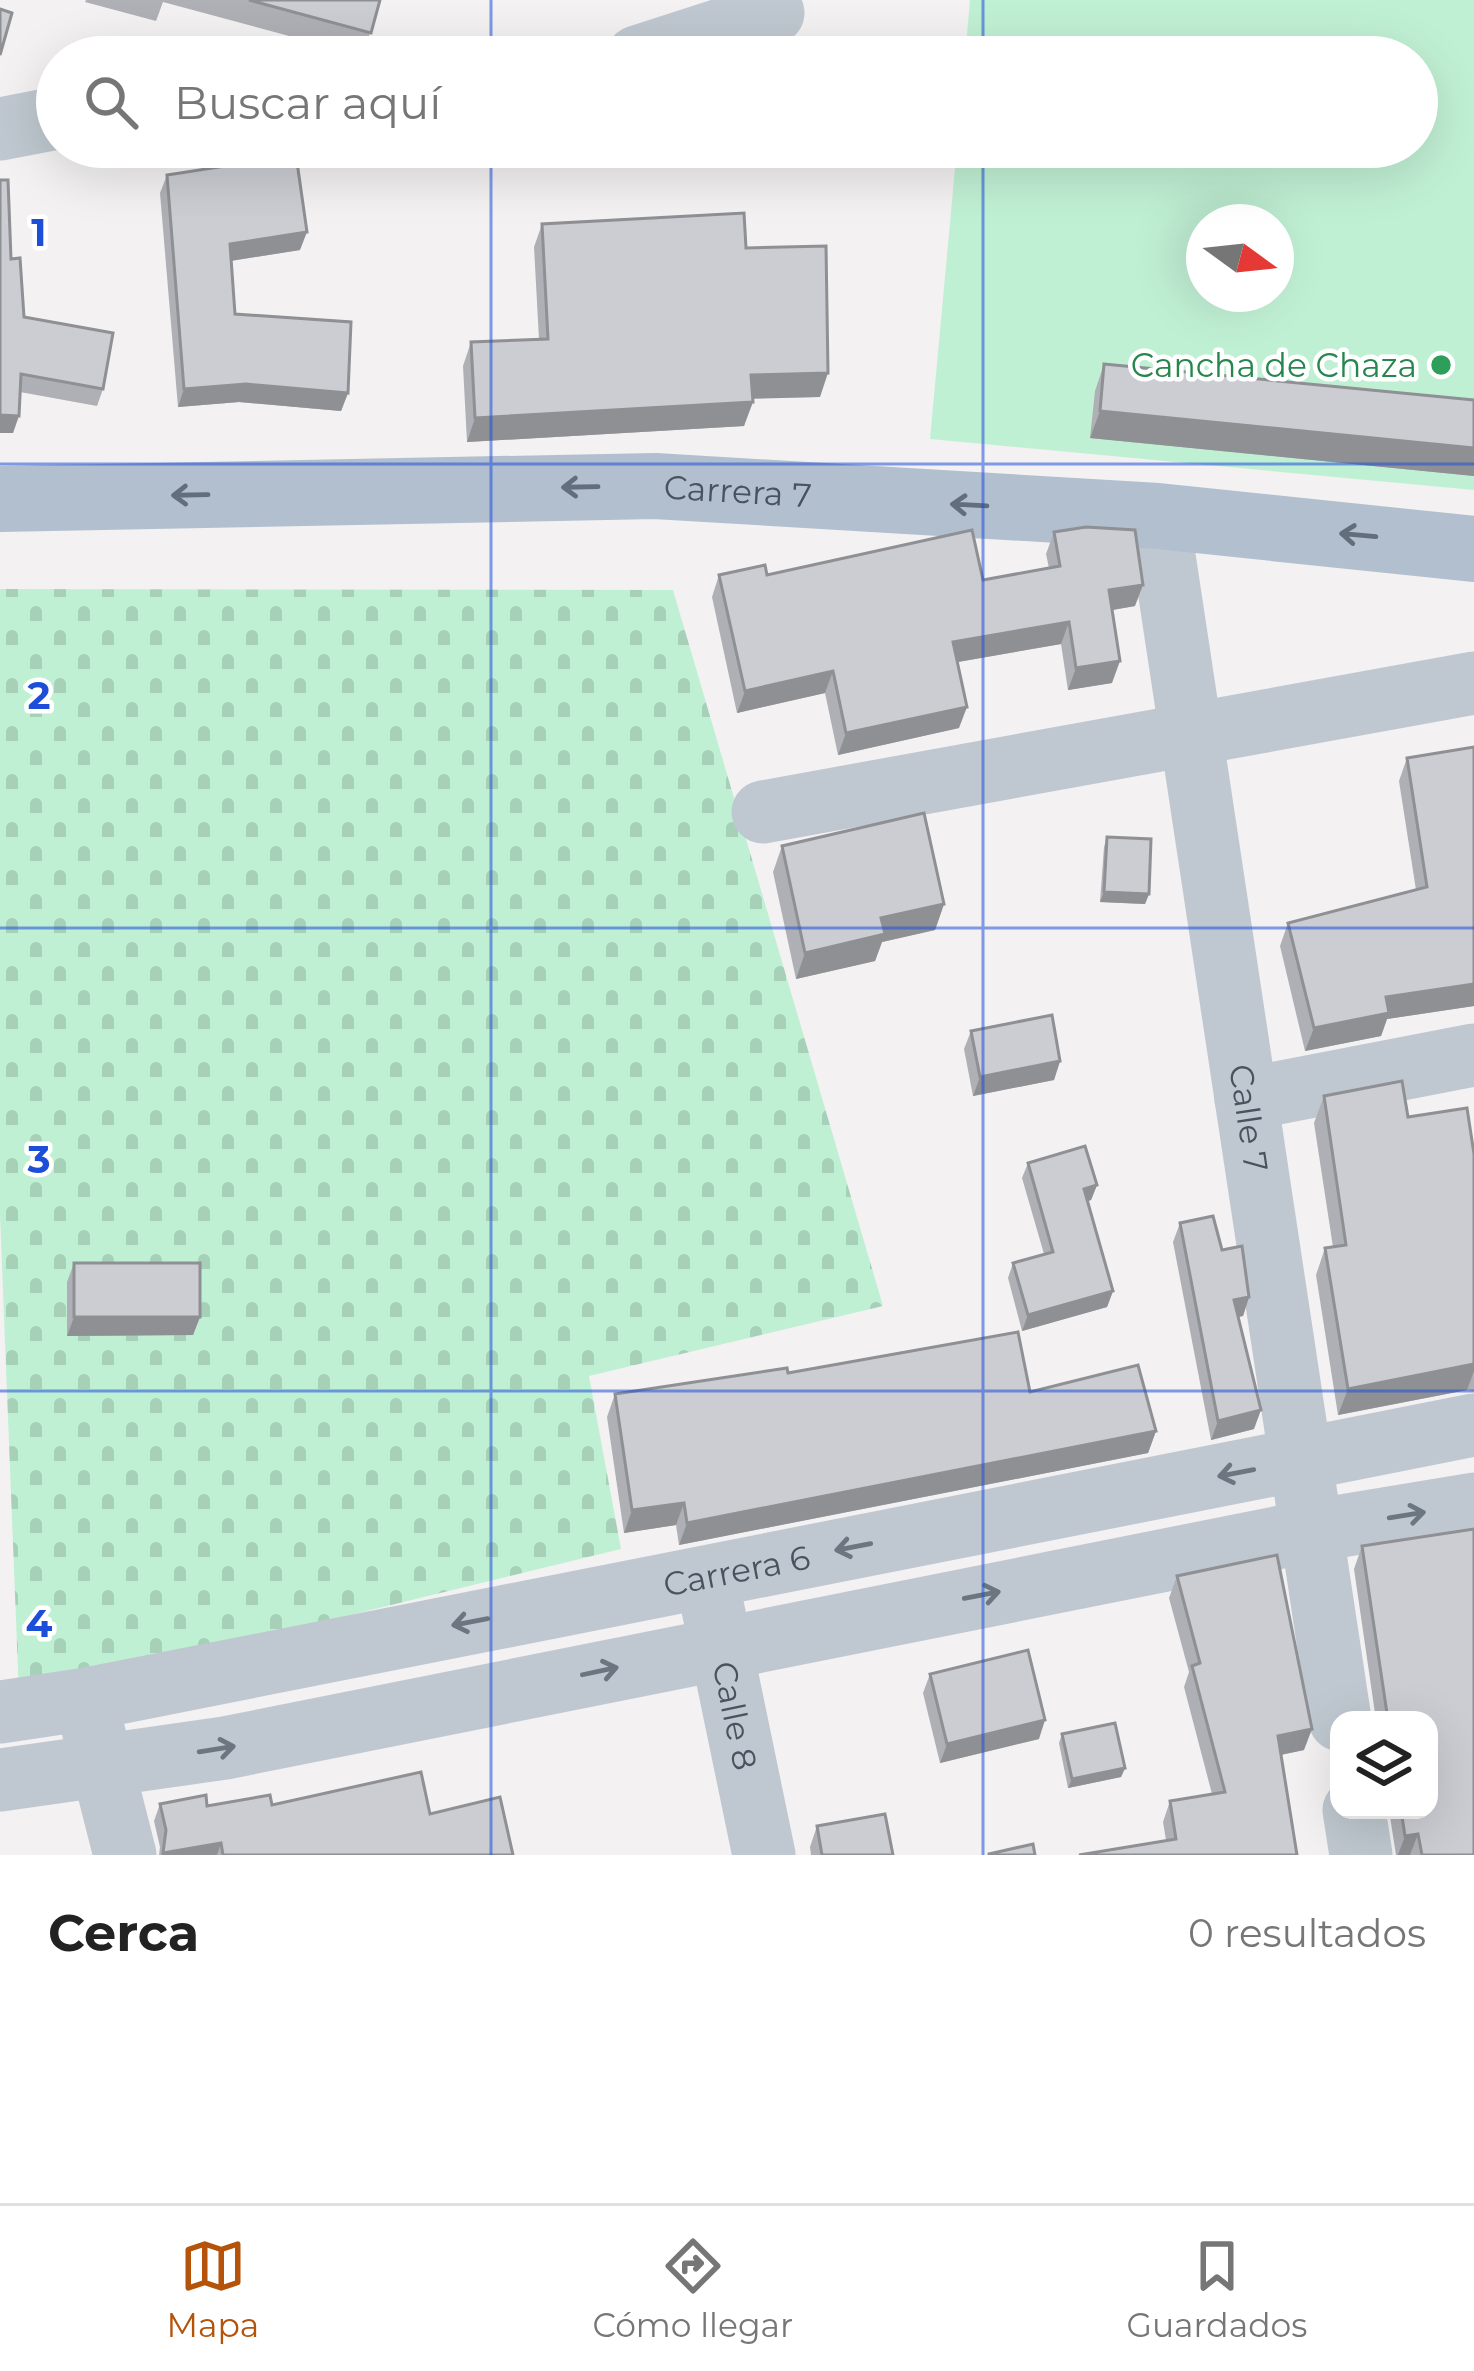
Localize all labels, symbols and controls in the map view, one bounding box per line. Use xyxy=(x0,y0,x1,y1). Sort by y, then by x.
search box xyxy=(36,36,1438,168)
icon: search xyxy=(78,69,144,135)
text: Buscar aquí xyxy=(174,75,441,130)
north arrow xyxy=(1186,204,1294,312)
text: 1 xyxy=(31,208,47,256)
place label: Cancha de Chaza xyxy=(1131,345,1417,385)
marker: Cancha de Chaza xyxy=(1428,352,1454,378)
street label: Carrera 7 xyxy=(663,467,813,515)
one-way arrow xyxy=(561,476,600,499)
one-way arrow xyxy=(171,483,210,506)
one-way arrow xyxy=(950,493,989,516)
one-way arrow xyxy=(1339,523,1378,546)
text: 2 xyxy=(27,671,51,719)
street label: Calle 7 xyxy=(1221,1062,1277,1175)
text: 3 xyxy=(26,1135,51,1183)
one-way arrow xyxy=(1217,1463,1256,1485)
one-way arrow xyxy=(1386,1503,1425,1526)
street label: Carrera 6 xyxy=(660,1537,813,1605)
one-way arrow xyxy=(834,1537,873,1559)
one-way arrow xyxy=(962,1583,1001,1605)
text: 4 xyxy=(26,1599,53,1647)
one-way arrow xyxy=(451,1612,490,1634)
street label: Calle 8 xyxy=(704,1658,766,1774)
one-way arrow xyxy=(580,1659,618,1682)
map controls xyxy=(1330,1711,1438,1819)
button: layers xyxy=(1330,1711,1438,1819)
one-way arrow xyxy=(197,1736,236,1759)
text: Cerca xyxy=(48,1902,199,1964)
text: 0 resultados xyxy=(1188,1909,1426,1957)
tab: Mapa xyxy=(167,2233,259,2345)
tab: Cómo llegar xyxy=(593,2233,793,2345)
tab: Guardados xyxy=(1126,2233,1307,2345)

